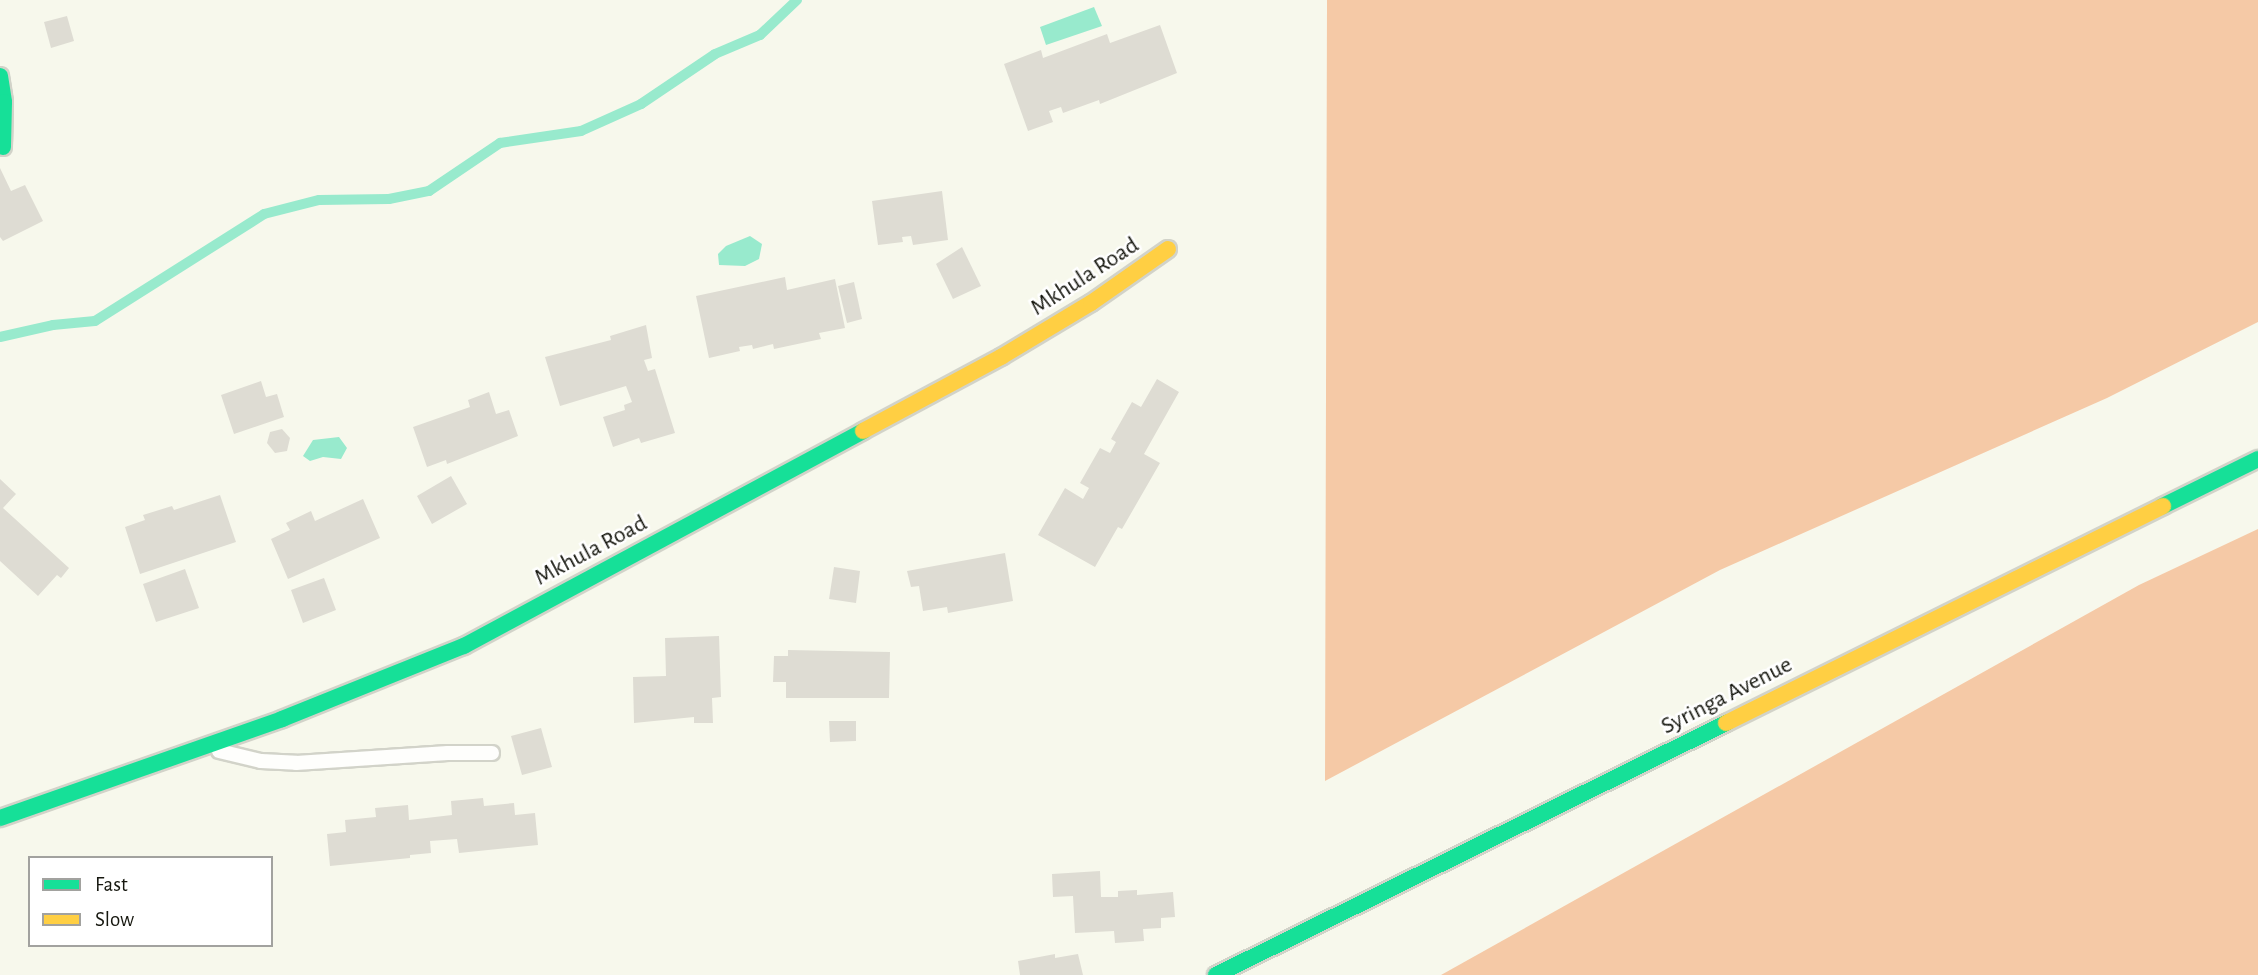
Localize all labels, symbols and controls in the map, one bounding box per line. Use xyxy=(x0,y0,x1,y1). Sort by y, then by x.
street label: Mkhula Road xyxy=(1025,231,1145,323)
street label: Mkhula Road xyxy=(530,509,652,593)
street label: Syringa Avenue xyxy=(1657,651,1797,741)
legend xyxy=(28,856,273,947)
text: Fast xyxy=(95,874,128,895)
text: Slow xyxy=(95,909,134,930)

